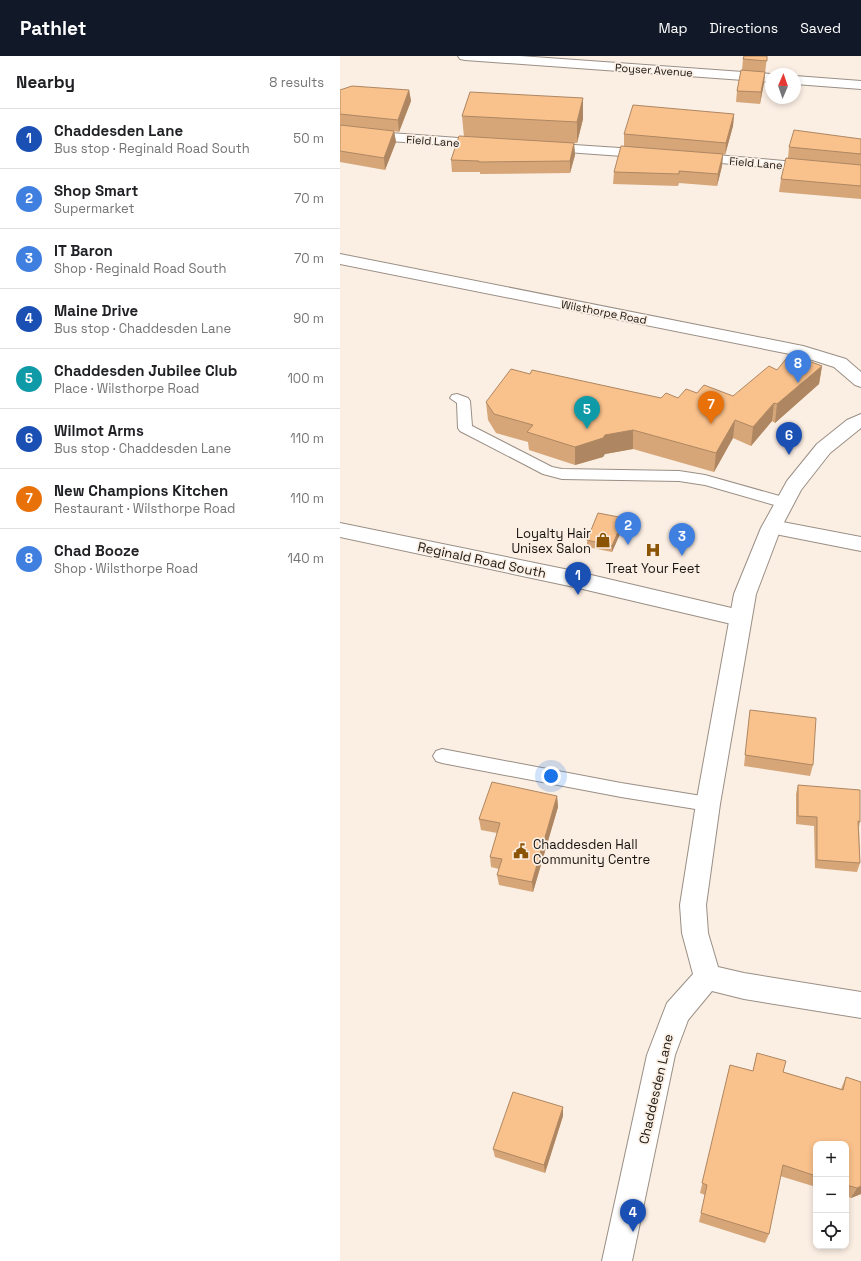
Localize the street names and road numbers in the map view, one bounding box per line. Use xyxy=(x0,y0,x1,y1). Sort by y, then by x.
street label: Poyser Avenue xyxy=(615,60,693,80)
street label: Field Lane xyxy=(406,132,460,150)
street label: Field Lane xyxy=(729,154,783,172)
street label: Wilsthorpe Road xyxy=(560,297,648,327)
street label: Reginald Road South xyxy=(416,538,548,582)
street label: Chaddesden Lane xyxy=(635,1032,677,1146)

